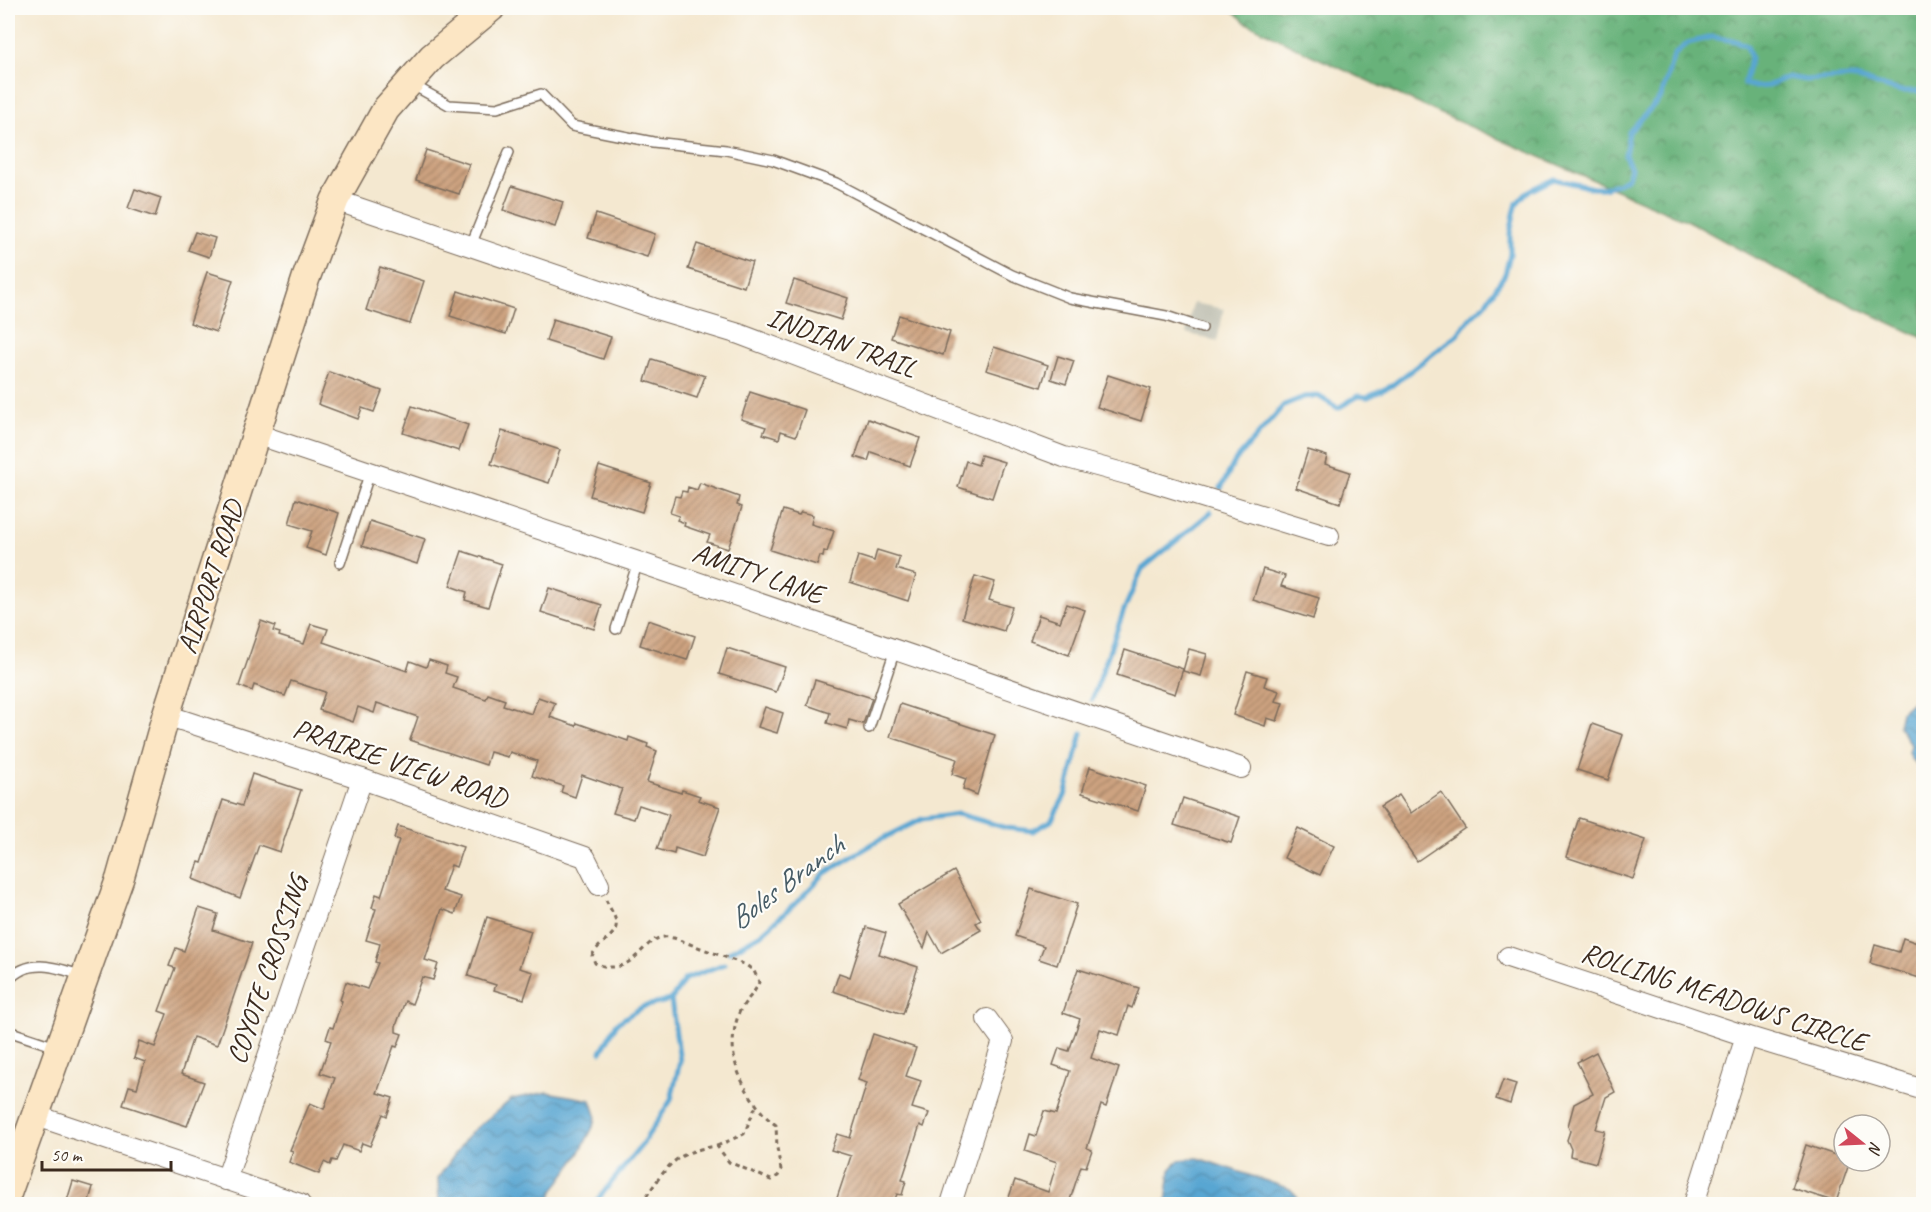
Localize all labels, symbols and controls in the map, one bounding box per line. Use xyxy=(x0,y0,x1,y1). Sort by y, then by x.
street label: INDIAN TRAIL xyxy=(763,299,922,385)
street label: AIRPORT ROAD xyxy=(169,494,252,658)
street label: AMITY LANE xyxy=(688,534,831,613)
street label: PRAIRIE VIEW ROAD xyxy=(289,710,514,817)
water label: Boles Branch xyxy=(721,825,853,938)
street label: COYOTE CROSSING xyxy=(219,868,317,1068)
street label: ROLLING MEADOWS CIRCLE xyxy=(1577,934,1874,1061)
north arrow xyxy=(1832,1113,1892,1173)
scale bar xyxy=(42,1134,171,1172)
text: N xyxy=(1863,1140,1886,1158)
text: 50 m xyxy=(51,1144,84,1166)

